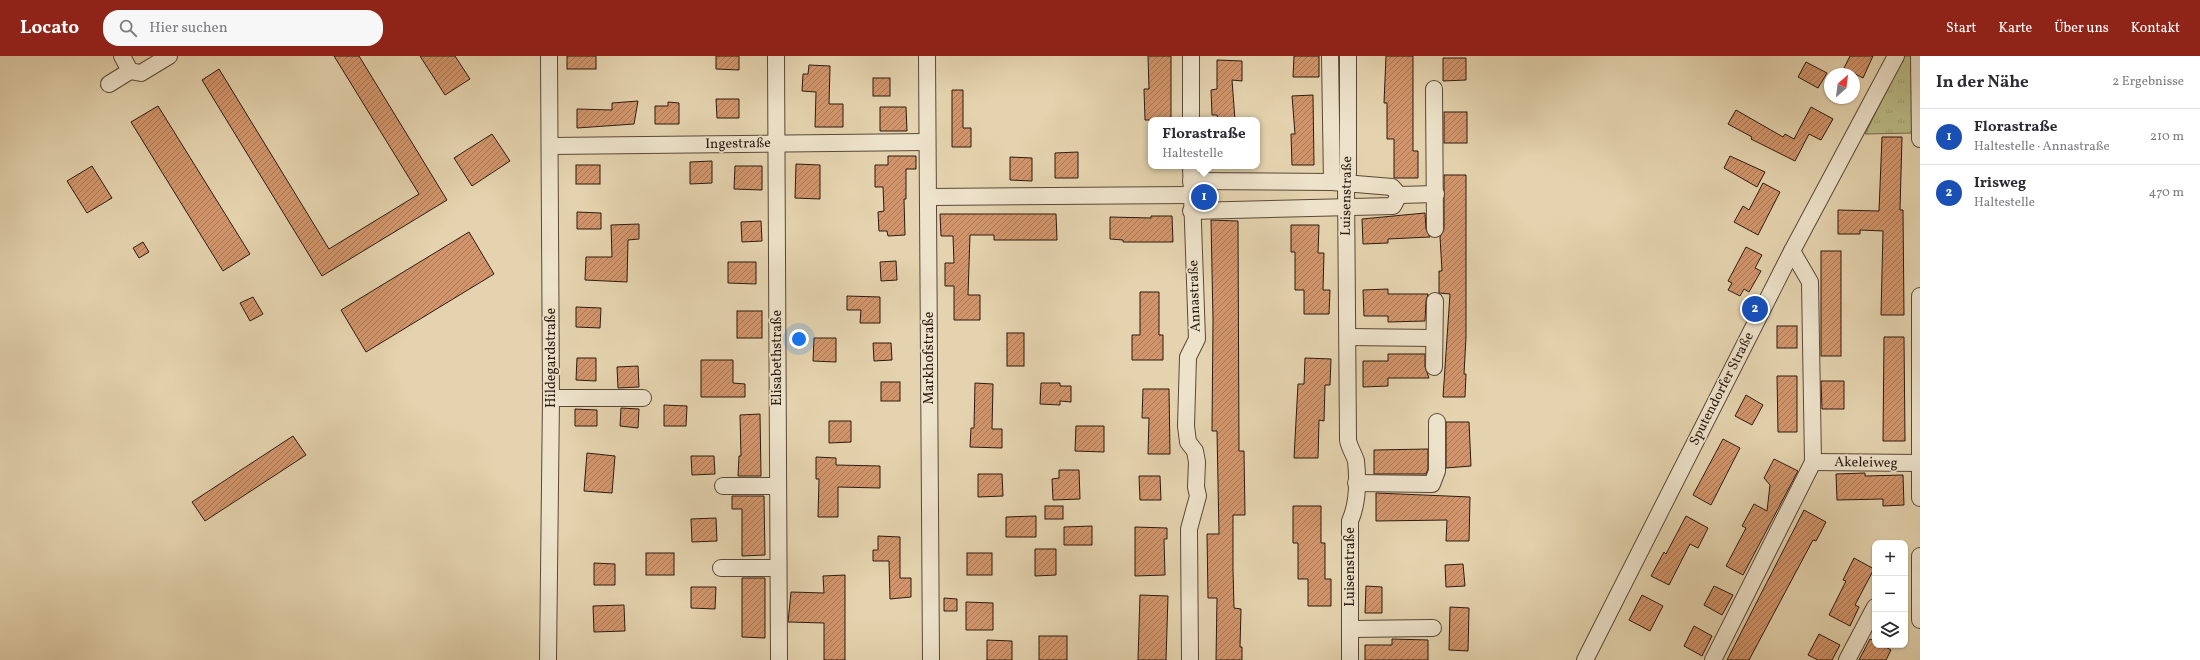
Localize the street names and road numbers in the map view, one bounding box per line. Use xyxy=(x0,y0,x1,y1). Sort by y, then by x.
street label: Ingestraße xyxy=(705,134,771,154)
street label: Luisenstraße xyxy=(1337,156,1357,236)
street label: Annastraße xyxy=(1184,259,1206,332)
street label: Hildegardstraße xyxy=(542,308,561,408)
street label: Elisabethstraße xyxy=(768,310,787,406)
street label: Markhofstraße xyxy=(920,311,939,404)
street label: Sputendorfer Straße xyxy=(1685,329,1759,449)
street label: Akeleiweg xyxy=(1834,453,1898,473)
street label: Luisenstraße xyxy=(1341,527,1360,607)

